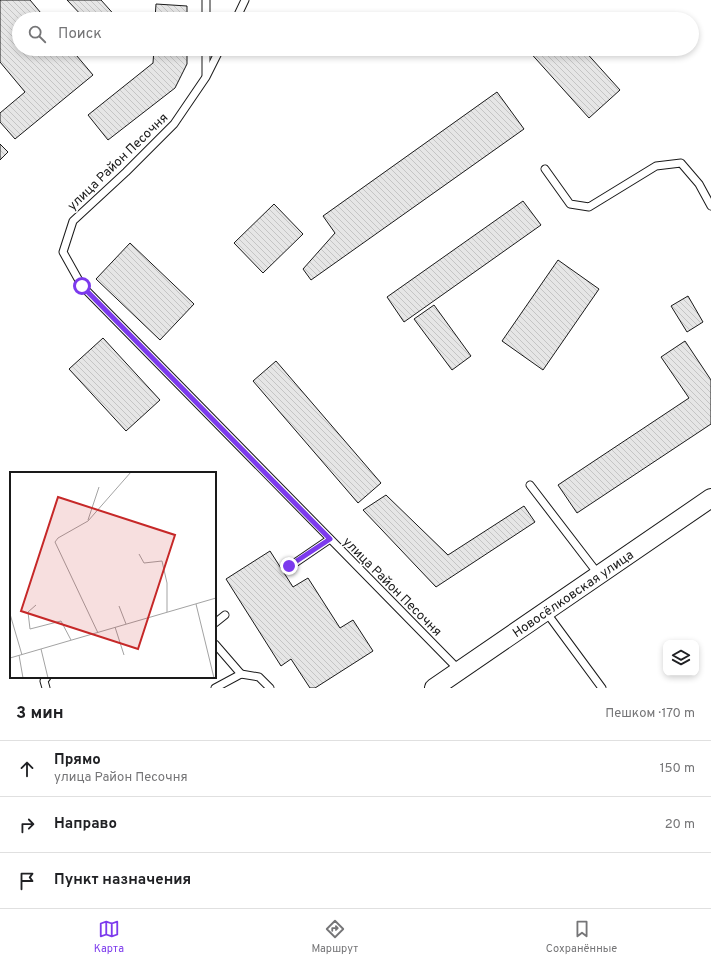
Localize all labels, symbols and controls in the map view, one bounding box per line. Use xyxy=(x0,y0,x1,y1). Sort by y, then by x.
search box xyxy=(12,12,699,56)
icon: search xyxy=(26,23,48,45)
text: Поиск xyxy=(58,25,102,44)
street label: улица Район Песочня xyxy=(65,110,172,215)
route start xyxy=(73,277,91,295)
inset map xyxy=(10,472,216,678)
street label: улица Район Песочня xyxy=(339,535,444,640)
street label: Новосёлковская улица xyxy=(510,547,637,642)
route end xyxy=(280,557,298,575)
map controls xyxy=(663,640,699,676)
button: layers xyxy=(663,640,699,676)
text: 3 мин xyxy=(16,703,64,725)
text: Пешком · 170 m xyxy=(605,706,695,722)
text: Прямо xyxy=(54,751,101,770)
icon: ahead xyxy=(16,758,38,780)
text: 150 m xyxy=(660,761,695,777)
text: улица Район Песочня xyxy=(54,770,188,786)
icon: right xyxy=(16,814,38,836)
text: Направо xyxy=(54,815,117,834)
text: 20 m xyxy=(665,817,695,833)
icon: arrive xyxy=(16,870,38,892)
text: Пункт назначения xyxy=(54,871,191,890)
tab: Карта xyxy=(94,918,124,956)
tab: Маршрут xyxy=(311,918,358,956)
tab: Сохранённые xyxy=(546,918,617,956)

